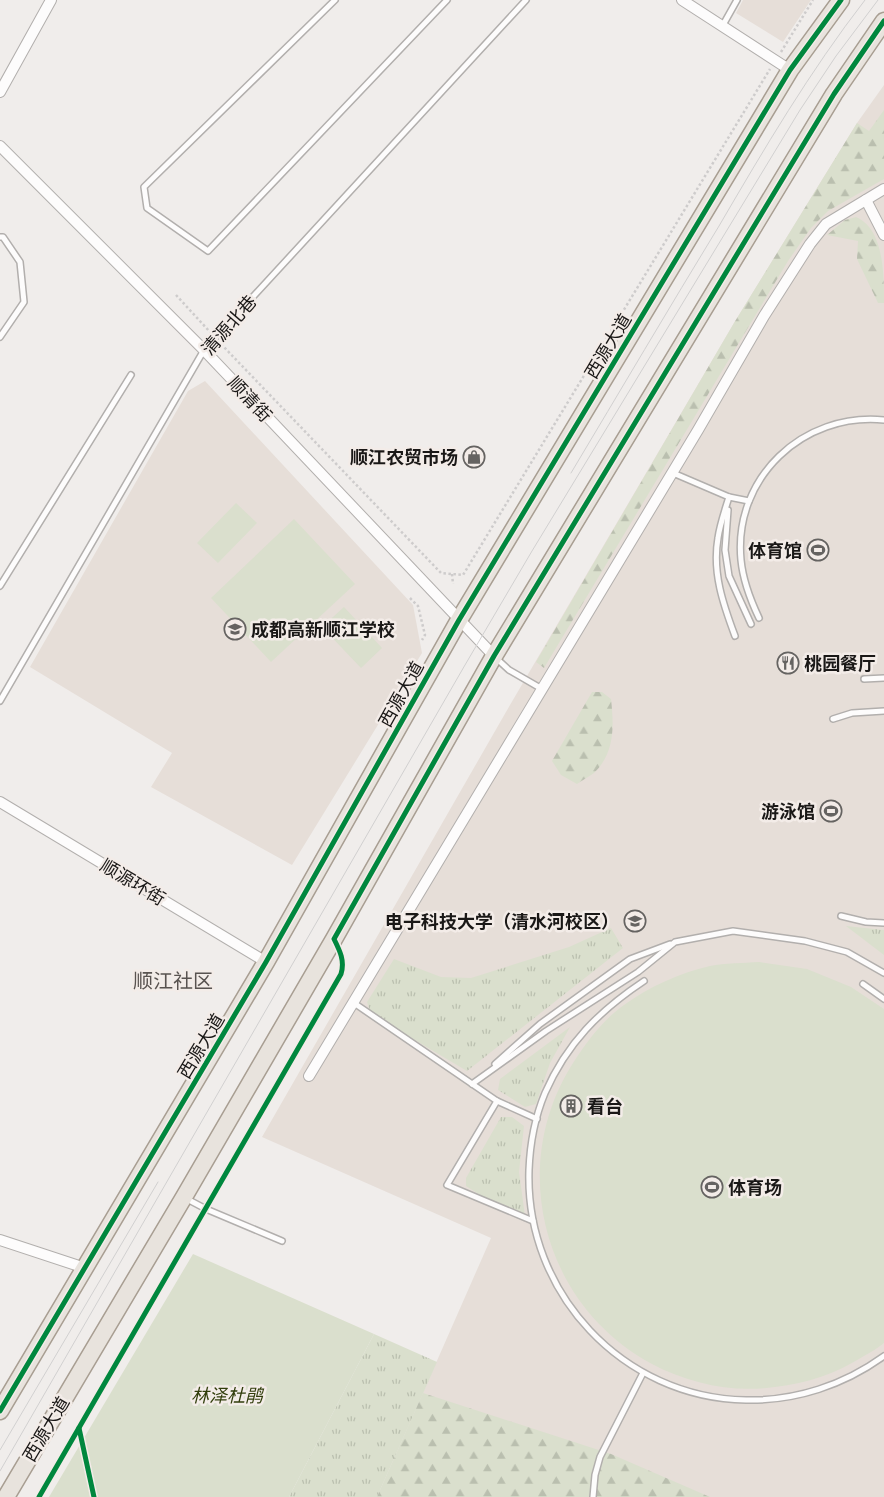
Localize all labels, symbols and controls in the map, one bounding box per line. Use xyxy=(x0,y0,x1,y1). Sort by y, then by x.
street label: 清源北巷 xyxy=(197,290,261,360)
street label: 西源大道 xyxy=(580,309,636,383)
street label: 顺清街 xyxy=(223,371,277,427)
shop icon: 顺江农贸市场 xyxy=(462,445,486,469)
place label: 顺江农贸市场 xyxy=(350,446,458,469)
sports icon: 体育馆 xyxy=(806,538,830,562)
place label: 体育馆 xyxy=(748,539,802,562)
school or university icon: 成都高新顺江学校 xyxy=(223,617,247,641)
place label: 成都高新顺江学校 xyxy=(251,618,395,641)
restaurant icon: 桃园餐厅 xyxy=(776,651,800,675)
place label: 桃园餐厅 xyxy=(804,652,876,675)
street label: 西源大道 xyxy=(373,657,429,731)
sports icon: 游泳馆 xyxy=(819,799,843,823)
place label: 游泳馆 xyxy=(761,800,815,823)
street label: 顺源环街 xyxy=(96,854,170,910)
school or university icon: 电子科技大学（清水河校区） xyxy=(623,909,647,933)
place label: 电子科技大学（清水河校区） xyxy=(385,910,619,933)
district label: 顺江社区 xyxy=(133,968,213,993)
street label: 西源大道 xyxy=(173,1009,229,1083)
building icon: 看台 xyxy=(559,1094,583,1118)
place label: 看台 xyxy=(587,1095,623,1118)
sports icon: 体育场 xyxy=(700,1175,724,1199)
place label: 体育场 xyxy=(728,1176,782,1199)
park label: 林泽杜鹃 xyxy=(191,1384,265,1407)
street label: 西源大道 xyxy=(18,1392,74,1466)

